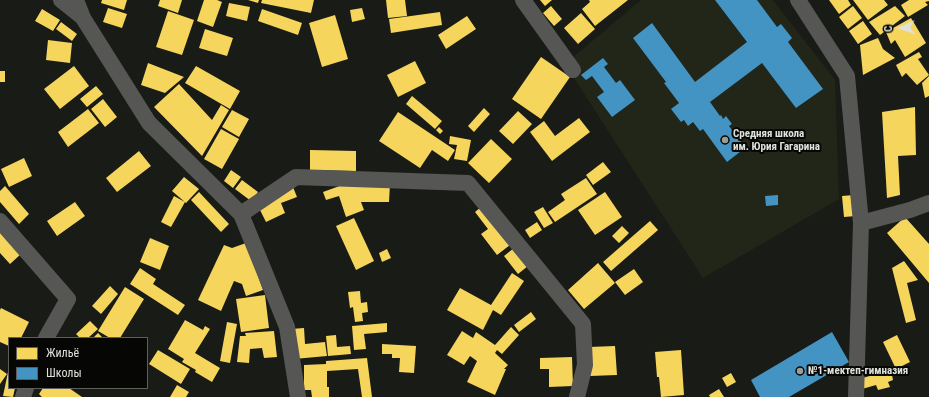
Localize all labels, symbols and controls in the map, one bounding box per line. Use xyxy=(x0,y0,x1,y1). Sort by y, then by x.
north arrow xyxy=(881,8,921,48)
text: С xyxy=(882,25,895,32)
place label: Средняя школа им. Юрия Гагарина xyxy=(733,127,820,153)
marker: Средняя школа им. Юрия Гагарина xyxy=(720,135,730,145)
legend xyxy=(8,337,148,389)
text: Жильё xyxy=(46,346,79,360)
place label: №1-мектеп-гимназия xyxy=(808,364,908,378)
text: Школы xyxy=(46,366,82,380)
marker: №1-мектеп-гимназия xyxy=(795,366,805,376)

